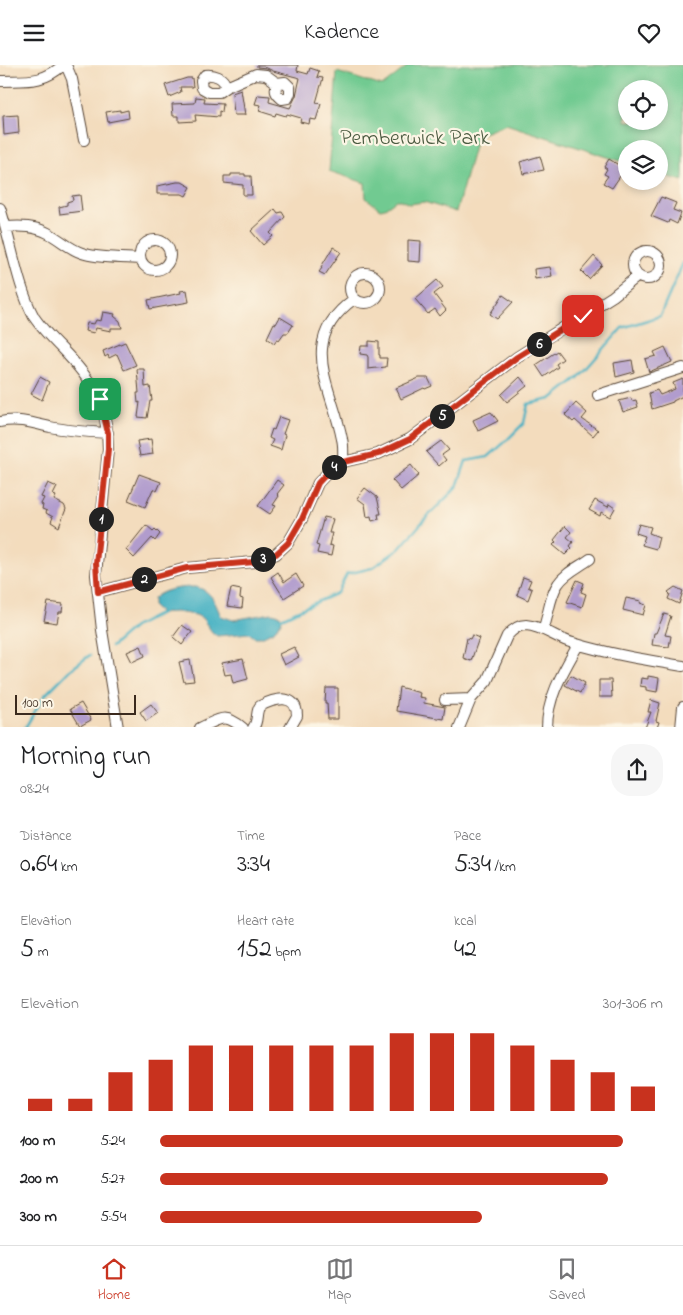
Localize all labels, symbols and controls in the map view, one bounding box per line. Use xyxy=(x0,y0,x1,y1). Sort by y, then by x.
text: Kadence xyxy=(304,17,379,49)
icon: menu xyxy=(20,19,48,47)
icon: heart xyxy=(635,19,663,47)
map controls xyxy=(618,80,668,190)
button: locate xyxy=(618,80,668,130)
park label: Pemberwick Park xyxy=(340,123,490,155)
button: layers xyxy=(618,140,668,190)
pin xyxy=(562,295,604,337)
icon: check xyxy=(569,302,597,330)
pin: 6 xyxy=(526,331,552,357)
text: 6 xyxy=(536,334,543,355)
pin xyxy=(79,378,121,420)
icon: arrive xyxy=(86,385,114,413)
pin: 5 xyxy=(430,403,454,429)
text: 5 xyxy=(438,406,447,427)
pin: 4 xyxy=(322,455,346,479)
text: 4 xyxy=(332,457,337,478)
pin: 1 xyxy=(88,507,114,531)
text: 1 xyxy=(99,509,104,530)
pin: 3 xyxy=(250,547,276,571)
text: 3 xyxy=(261,549,266,570)
pin: 2 xyxy=(132,567,156,591)
text: 2 xyxy=(141,569,148,590)
scale bar xyxy=(15,693,136,716)
text: 100 m xyxy=(22,693,53,714)
text: Morning run xyxy=(20,737,151,778)
button: share xyxy=(611,744,663,796)
text: 08:24 xyxy=(20,777,49,801)
text: Distance xyxy=(20,826,72,847)
text: Time xyxy=(237,826,265,847)
text: Pace xyxy=(454,826,481,847)
text: 0.64 xyxy=(20,847,57,883)
text: 3:34 xyxy=(237,847,270,883)
text: 5:34 xyxy=(454,847,491,883)
text: km xyxy=(57,857,78,878)
text: /km xyxy=(491,857,516,878)
text: Elevation xyxy=(20,911,71,932)
text: Heart rate xyxy=(237,911,294,932)
text: kcal xyxy=(454,911,476,932)
text: 5 xyxy=(20,932,34,968)
text: 152 xyxy=(237,932,272,968)
text: 42 xyxy=(454,932,477,968)
text: m xyxy=(34,942,49,963)
text: bpm xyxy=(272,942,301,963)
text: Elevation xyxy=(20,992,79,1016)
text: 301–306 m xyxy=(603,992,663,1016)
text: 100 m xyxy=(20,1129,55,1153)
text: 5:24 xyxy=(100,1129,125,1153)
text: 200 m xyxy=(20,1167,58,1191)
text: 5:27 xyxy=(100,1167,125,1191)
text: 300 m xyxy=(20,1205,57,1229)
text: 5:54 xyxy=(100,1205,126,1229)
tab: Home xyxy=(98,1255,130,1306)
tab: Map xyxy=(326,1255,354,1306)
tab: Saved xyxy=(549,1255,585,1306)

